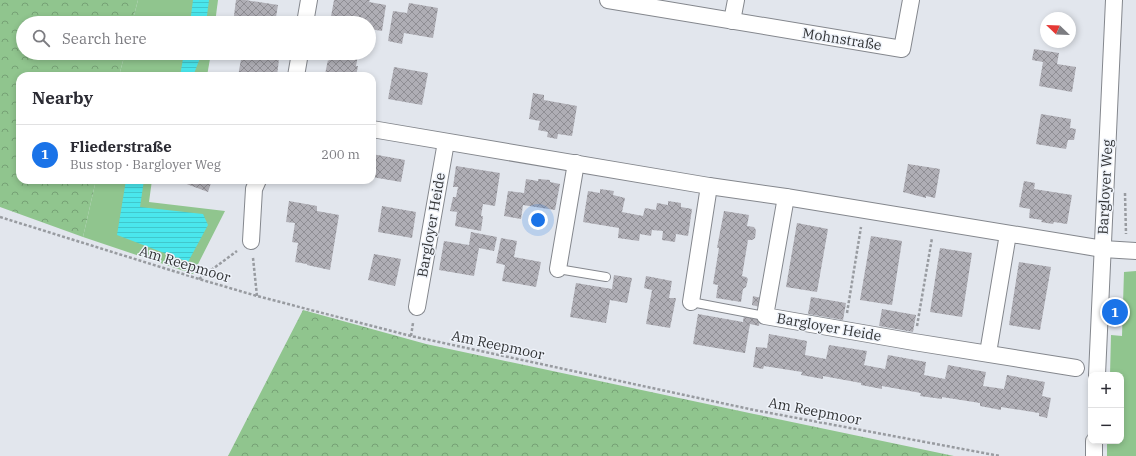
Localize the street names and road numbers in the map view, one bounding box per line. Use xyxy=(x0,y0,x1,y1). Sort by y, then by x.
street label: Mohnstraße xyxy=(801,24,883,54)
street label: Bargloyer Weg xyxy=(1094,139,1116,235)
street label: Bargloyer Heide xyxy=(413,171,449,279)
street label: Am Reepmoor xyxy=(137,242,234,287)
street label: Bargloyer Heide xyxy=(775,309,883,345)
street label: Am Reepmoor xyxy=(450,326,547,364)
street label: Am Reepmoor xyxy=(767,393,864,429)

